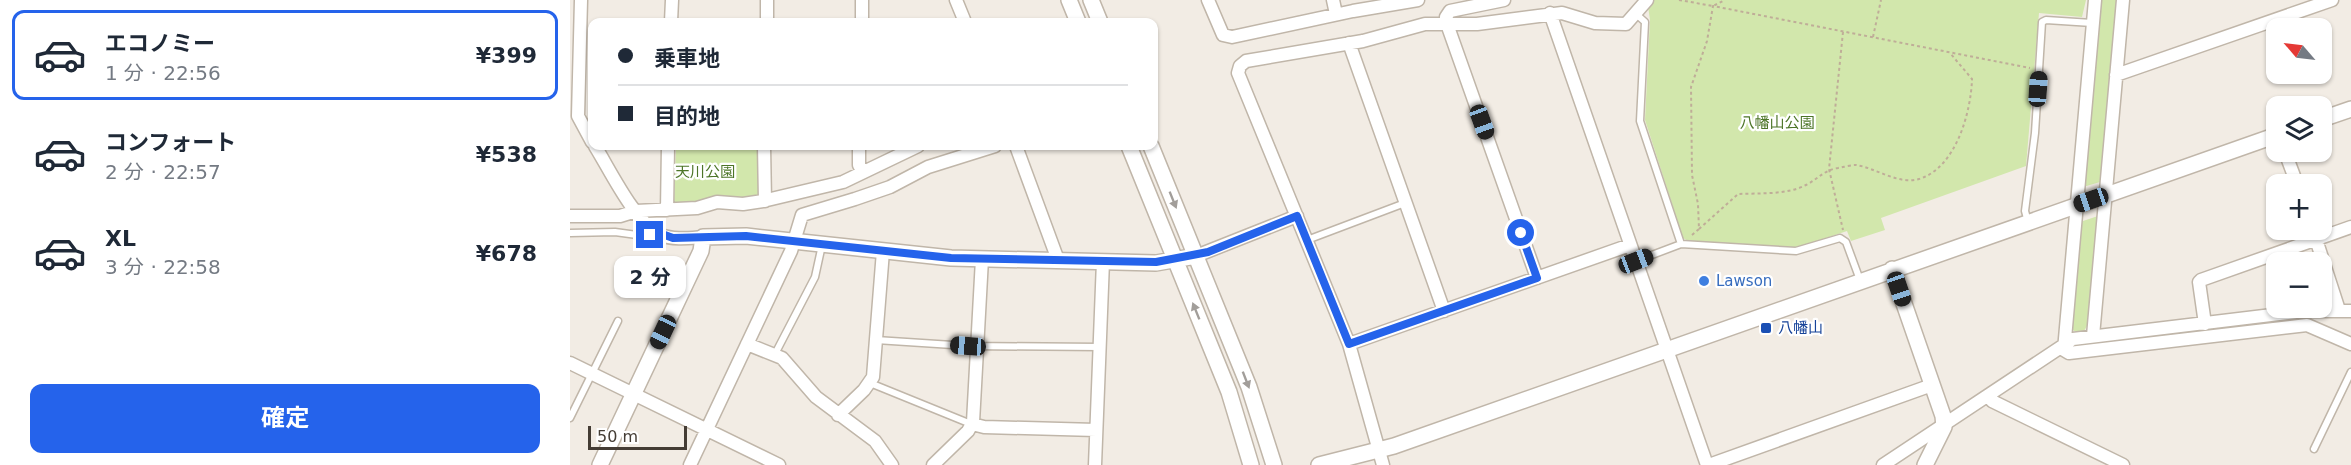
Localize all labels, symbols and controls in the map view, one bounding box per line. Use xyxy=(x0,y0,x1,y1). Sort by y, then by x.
north arrow xyxy=(2266,18,2332,84)
map controls xyxy=(2266,18,2332,318)
icon: car xyxy=(33,28,87,82)
text: エコノミー xyxy=(105,31,215,56)
text: ¥399 xyxy=(476,43,537,68)
text: 乗車地 xyxy=(654,46,720,71)
text: 1 分 · 22:56 xyxy=(105,61,221,85)
car xyxy=(2028,70,2048,108)
button: layers xyxy=(2266,96,2332,162)
car xyxy=(1467,102,1497,142)
text: 目的地 xyxy=(654,104,720,129)
park label: 八幡山公園 xyxy=(1739,114,1815,132)
icon: car xyxy=(33,127,87,181)
text: コンフォート xyxy=(105,130,236,155)
text: ¥538 xyxy=(476,142,537,167)
text: 2 分 · 22:57 xyxy=(105,160,221,184)
park label: 天川公園 xyxy=(675,163,735,181)
button: + xyxy=(2266,174,2332,240)
car xyxy=(2071,186,2111,214)
one-way arrow xyxy=(1168,191,1178,209)
route start xyxy=(1507,219,1534,246)
route end xyxy=(636,221,663,248)
icon: car xyxy=(33,226,87,280)
text: XL xyxy=(105,226,136,251)
text: ¥678 xyxy=(476,241,537,266)
car xyxy=(1616,246,1656,276)
button: − xyxy=(2266,252,2332,318)
text: 3 分 · 22:58 xyxy=(105,255,221,279)
callout: 2 分 xyxy=(614,256,686,298)
text: 2 分 xyxy=(630,265,670,289)
car xyxy=(1885,269,1913,309)
place label: Lawson xyxy=(1716,272,1772,290)
marker: Lawson xyxy=(1697,274,1711,288)
one-way arrow xyxy=(1191,302,1200,320)
car xyxy=(647,312,679,352)
place label: 八幡山 xyxy=(1778,319,1823,337)
marker: 八幡山 xyxy=(1759,321,1773,335)
car xyxy=(949,336,987,356)
one-way arrow xyxy=(1242,372,1252,390)
button: 確定 xyxy=(30,384,540,453)
scale bar xyxy=(588,423,687,450)
text: 50 m xyxy=(597,427,638,446)

